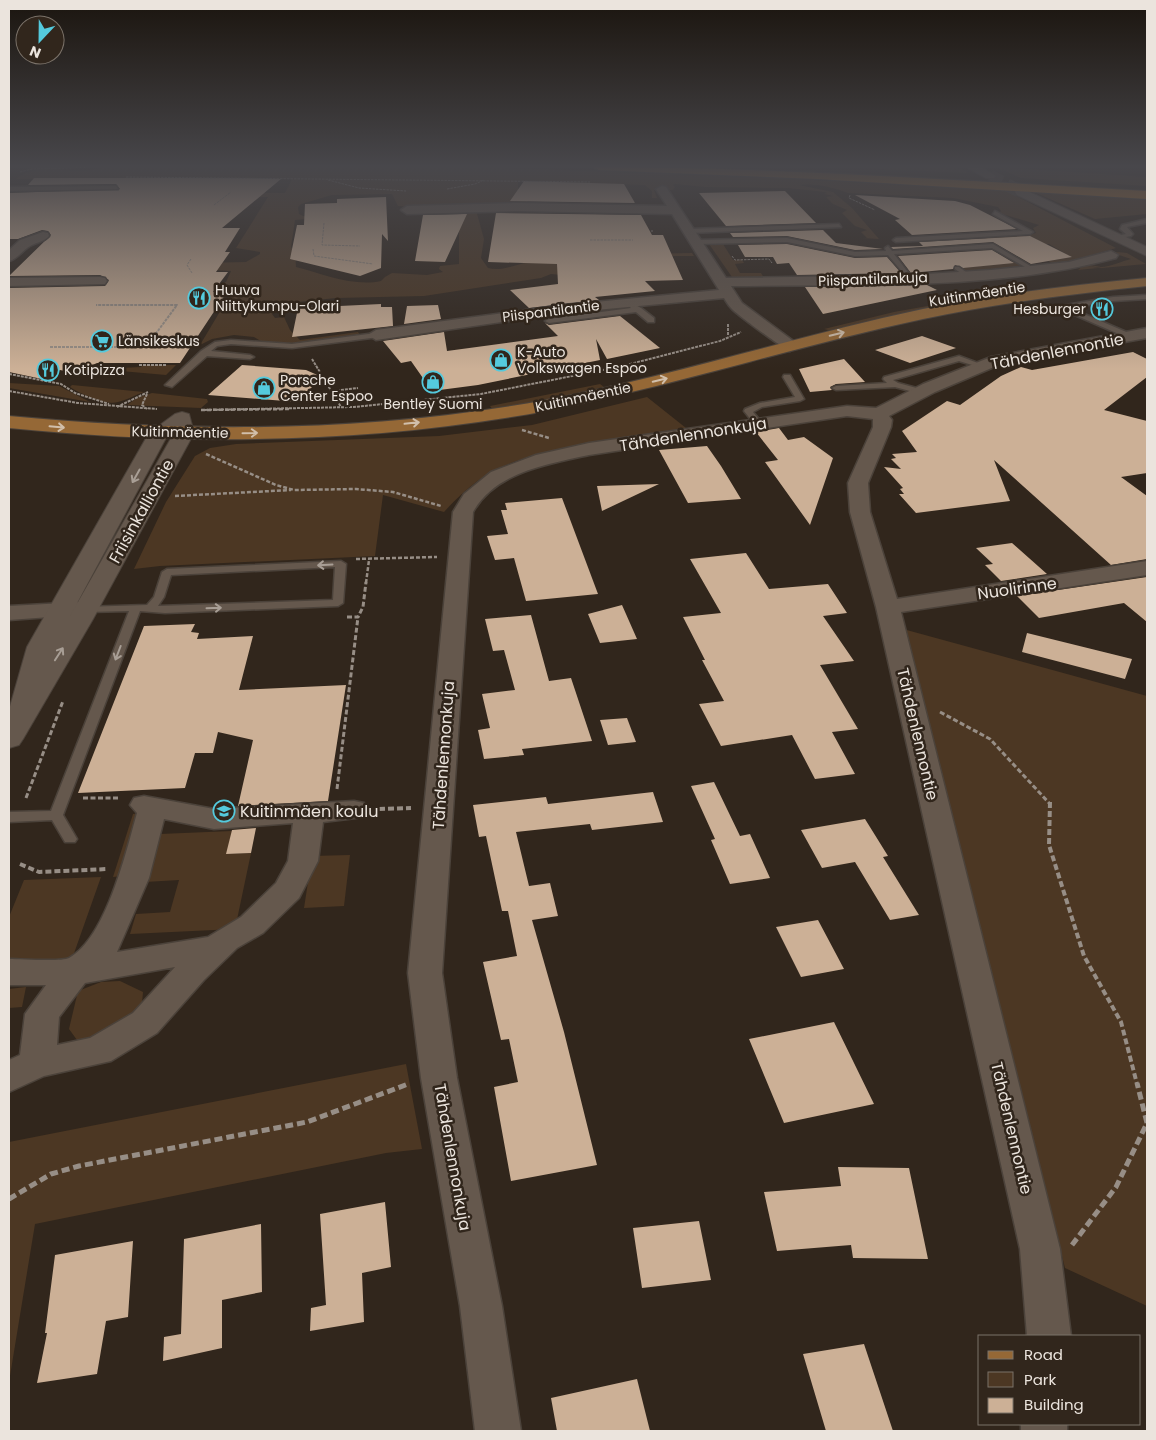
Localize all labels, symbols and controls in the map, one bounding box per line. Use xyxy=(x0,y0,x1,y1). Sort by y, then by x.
north arrow xyxy=(15,15,65,65)
text: N xyxy=(27,41,44,63)
street label: Piispantilankuja xyxy=(818,267,928,291)
street label: Kuitinmäentie xyxy=(928,276,1027,311)
place label: Huuva Niittykumpu-Olari xyxy=(215,280,339,316)
restaurant icon: Huuva Niittykumpu-Olari xyxy=(187,286,211,310)
street label: Piispantilantie xyxy=(501,295,601,327)
restaurant icon: Hesburger xyxy=(1090,297,1114,321)
place label: Hesburger xyxy=(1013,299,1086,319)
street label: Tähdenlennontie xyxy=(989,327,1126,376)
supermarket icon: Länsikeskus xyxy=(90,329,114,353)
one-way arrow xyxy=(829,329,845,338)
place label: Länsikeskus xyxy=(118,331,200,351)
place label: K-Auto Volkswagen Espoo xyxy=(517,342,647,378)
shop icon: K-Auto Volkswagen Espoo xyxy=(489,348,513,372)
restaurant icon: Kotipizza xyxy=(36,358,60,382)
place label: Kotipizza xyxy=(64,360,125,380)
place label: Porsche Center Espoo xyxy=(280,370,373,406)
shop icon: Bentley Suomi xyxy=(421,370,445,394)
one-way arrow xyxy=(652,375,668,384)
shop icon: Porsche Center Espoo xyxy=(252,376,276,400)
street label: Kuitinmäentie xyxy=(533,377,633,417)
place label: Bentley Suomi xyxy=(383,394,483,414)
street label: Tähdenlennonkuja xyxy=(618,411,768,457)
one-way arrow xyxy=(404,418,420,428)
street label: Kuitinmäentie xyxy=(131,421,229,443)
one-way arrow xyxy=(49,422,65,432)
one-way arrow xyxy=(242,428,258,438)
street label: Friisinkalliontie xyxy=(103,455,180,567)
one-way arrow xyxy=(130,468,140,482)
one-way arrow xyxy=(317,560,333,569)
street label: Nuolirinne xyxy=(976,572,1058,605)
one-way arrow xyxy=(206,604,222,613)
one-way arrow xyxy=(113,645,123,660)
one-way arrow xyxy=(54,648,64,662)
street label: Tähdenlennontie xyxy=(891,666,944,803)
street label: Tähdenlennonkuja xyxy=(427,680,460,830)
school or university icon: Kuitinmäen koulu xyxy=(212,799,236,823)
place label: Kuitinmäen koulu xyxy=(240,800,378,823)
street label: Tähdenlennontie xyxy=(985,1060,1038,1197)
street label: Tähdenlennonkuja xyxy=(428,1082,477,1232)
legend xyxy=(978,1335,1141,1425)
text: Road xyxy=(1024,1344,1063,1365)
text: Park xyxy=(1024,1369,1056,1390)
text: Building xyxy=(1024,1394,1084,1415)

